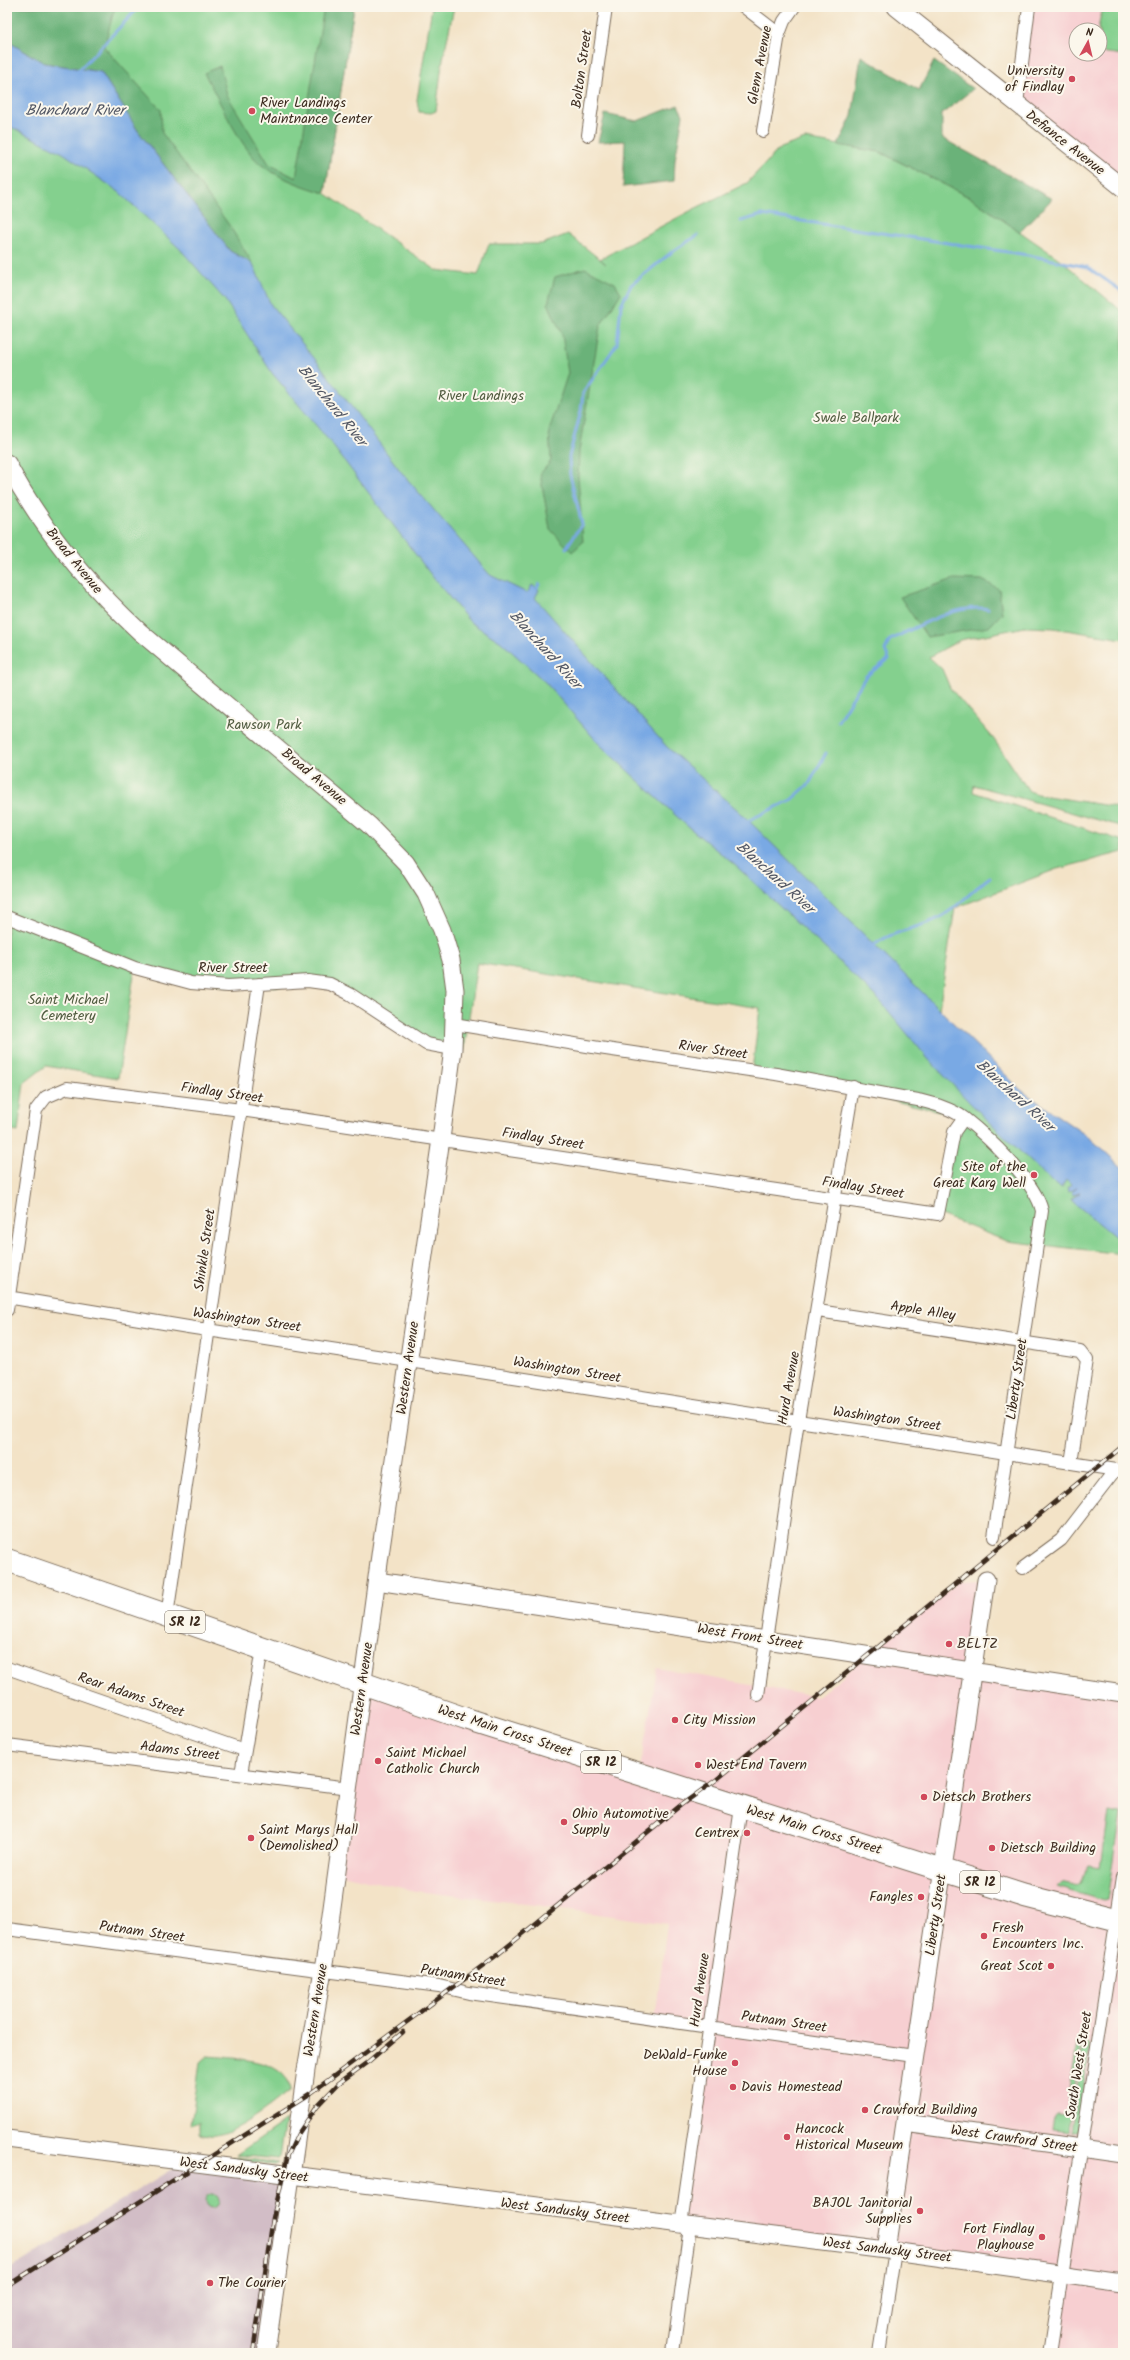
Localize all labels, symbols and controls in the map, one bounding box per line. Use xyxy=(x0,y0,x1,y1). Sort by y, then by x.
north arrow xyxy=(1068,22,1108,62)
street label: Glenn Avenue xyxy=(742,23,779,106)
text: N xyxy=(1085,24,1094,42)
street label: Bolton Street xyxy=(566,28,598,110)
place label: University of Findlay xyxy=(1005,60,1064,98)
marker: University of Findlay xyxy=(1067,74,1077,84)
place label: River Landings Maintnance Center xyxy=(260,92,373,130)
water label: Blanchard River xyxy=(26,99,127,123)
street label: Defiance Avenue xyxy=(1020,105,1110,182)
marker: River Landings Maintnance Center xyxy=(247,106,257,116)
water label: Blanchard River xyxy=(292,360,374,454)
park label: River Landings xyxy=(438,385,524,407)
park label: Swale Ballpark xyxy=(813,407,899,429)
street label: Broad Avenue xyxy=(40,523,108,600)
water label: Blanchard River xyxy=(503,605,589,697)
park label: Rawson Park xyxy=(227,714,302,736)
street label: Broad Avenue xyxy=(276,743,352,812)
water label: Blanchard River xyxy=(730,836,822,922)
street label: River Street xyxy=(198,957,268,979)
park label: Saint Michael Cemetery xyxy=(28,989,109,1027)
street label: River Street xyxy=(677,1034,750,1066)
water label: Blanchard River xyxy=(970,1054,1062,1140)
street label: Findlay Street xyxy=(179,1076,265,1110)
street label: Findlay Street xyxy=(500,1122,586,1156)
place label: Site of the Great Karg Well xyxy=(933,1156,1027,1194)
marker: Site of the Great Karg Well xyxy=(1029,1170,1039,1180)
street label: Findlay Street xyxy=(820,1171,906,1205)
street label: Shinkle Street xyxy=(188,1207,222,1293)
street label: Apple Alley xyxy=(889,1295,957,1327)
street label: Washington Street xyxy=(192,1302,303,1339)
street label: Western Avenue xyxy=(391,1319,426,1416)
street label: Liberty Street xyxy=(1000,1336,1034,1421)
street label: Hurd Avenue xyxy=(772,1349,806,1427)
street label: Washington Street xyxy=(512,1351,623,1389)
street label: Washington Street xyxy=(832,1401,943,1438)
road number: SR 12 xyxy=(165,1611,205,1633)
street label: West Front Street xyxy=(696,1618,805,1656)
place label: BELTZ xyxy=(957,1633,998,1655)
marker: BELTZ xyxy=(944,1639,954,1649)
street label: Western Avenue xyxy=(345,1640,380,1737)
street label: Rear Adams Street xyxy=(75,1666,188,1724)
street label: West Main Cross Street xyxy=(435,1699,576,1763)
place label: City Mission xyxy=(683,1709,756,1731)
marker: City Mission xyxy=(670,1715,680,1725)
street label: Adams Street xyxy=(139,1735,222,1767)
place label: Saint Michael Catholic Church xyxy=(386,1742,480,1780)
road number: SR 12 xyxy=(581,1751,621,1773)
place label: West End Tavern xyxy=(706,1754,807,1776)
marker: Saint Michael Catholic Church xyxy=(373,1756,383,1766)
marker: West End Tavern xyxy=(693,1760,703,1770)
place label: Dietsch Brothers xyxy=(932,1786,1031,1808)
marker: Dietsch Brothers xyxy=(919,1792,929,1802)
street label: West Main Cross Street xyxy=(744,1799,885,1861)
place label: Ohio Automotive Supply xyxy=(572,1803,670,1841)
marker: Ohio Automotive Supply xyxy=(559,1817,569,1827)
place label: Saint Marys Hall (Demolished) xyxy=(259,1819,359,1857)
place label: Centrex xyxy=(695,1822,740,1844)
marker: Centrex xyxy=(742,1828,752,1838)
marker: Saint Marys Hall (Demolished) xyxy=(246,1833,256,1843)
place label: Dietsch Building xyxy=(1000,1837,1096,1859)
marker: Dietsch Building xyxy=(987,1843,997,1853)
road number: SR 12 xyxy=(960,1871,1000,1893)
street label: Liberty Street xyxy=(919,1872,953,1957)
place label: Fangles xyxy=(869,1886,913,1908)
marker: Fangles xyxy=(916,1892,926,1902)
street label: Putnam Street xyxy=(98,1915,187,1949)
place label: Fresh Encounters Inc. xyxy=(992,1917,1084,1955)
marker: Fresh Encounters Inc. xyxy=(979,1931,989,1941)
street label: Hurd Avenue xyxy=(684,1951,716,2028)
place label: Great Scot xyxy=(980,1955,1044,1977)
street label: Putnam Street xyxy=(419,1958,508,1994)
street label: Western Avenue xyxy=(298,1961,334,2058)
marker: Great Scot xyxy=(1046,1961,1056,1971)
street label: Putnam Street xyxy=(740,2005,829,2039)
street label: South West Street xyxy=(1060,2009,1098,2120)
place label: DeWald-Funke House xyxy=(643,2044,728,2082)
marker: DeWald-Funke House xyxy=(730,2058,740,2068)
place label: Davis Homestead xyxy=(741,2076,843,2098)
marker: Davis Homestead xyxy=(728,2082,738,2092)
place label: Crawford Building xyxy=(873,2099,978,2121)
marker: Crawford Building xyxy=(860,2105,870,2115)
place label: Hancock Historical Museum xyxy=(795,2118,903,2156)
street label: West Crawford Street xyxy=(949,2119,1079,2159)
marker: Hancock Historical Museum xyxy=(782,2132,792,2142)
street label: West Sandusky Street xyxy=(178,2151,310,2189)
street label: West Sandusky Street xyxy=(499,2192,631,2230)
place label: BAJOL Janitorial Supplies xyxy=(813,2192,913,2230)
marker: BAJOL Janitorial Supplies xyxy=(915,2206,925,2216)
place label: Fort Findlay Playhouse xyxy=(963,2218,1035,2256)
street label: West Sandusky Street xyxy=(821,2231,953,2269)
marker: Fort Findlay Playhouse xyxy=(1037,2232,1047,2242)
place label: The Courier xyxy=(218,2272,287,2294)
marker: The Courier xyxy=(205,2278,215,2288)

